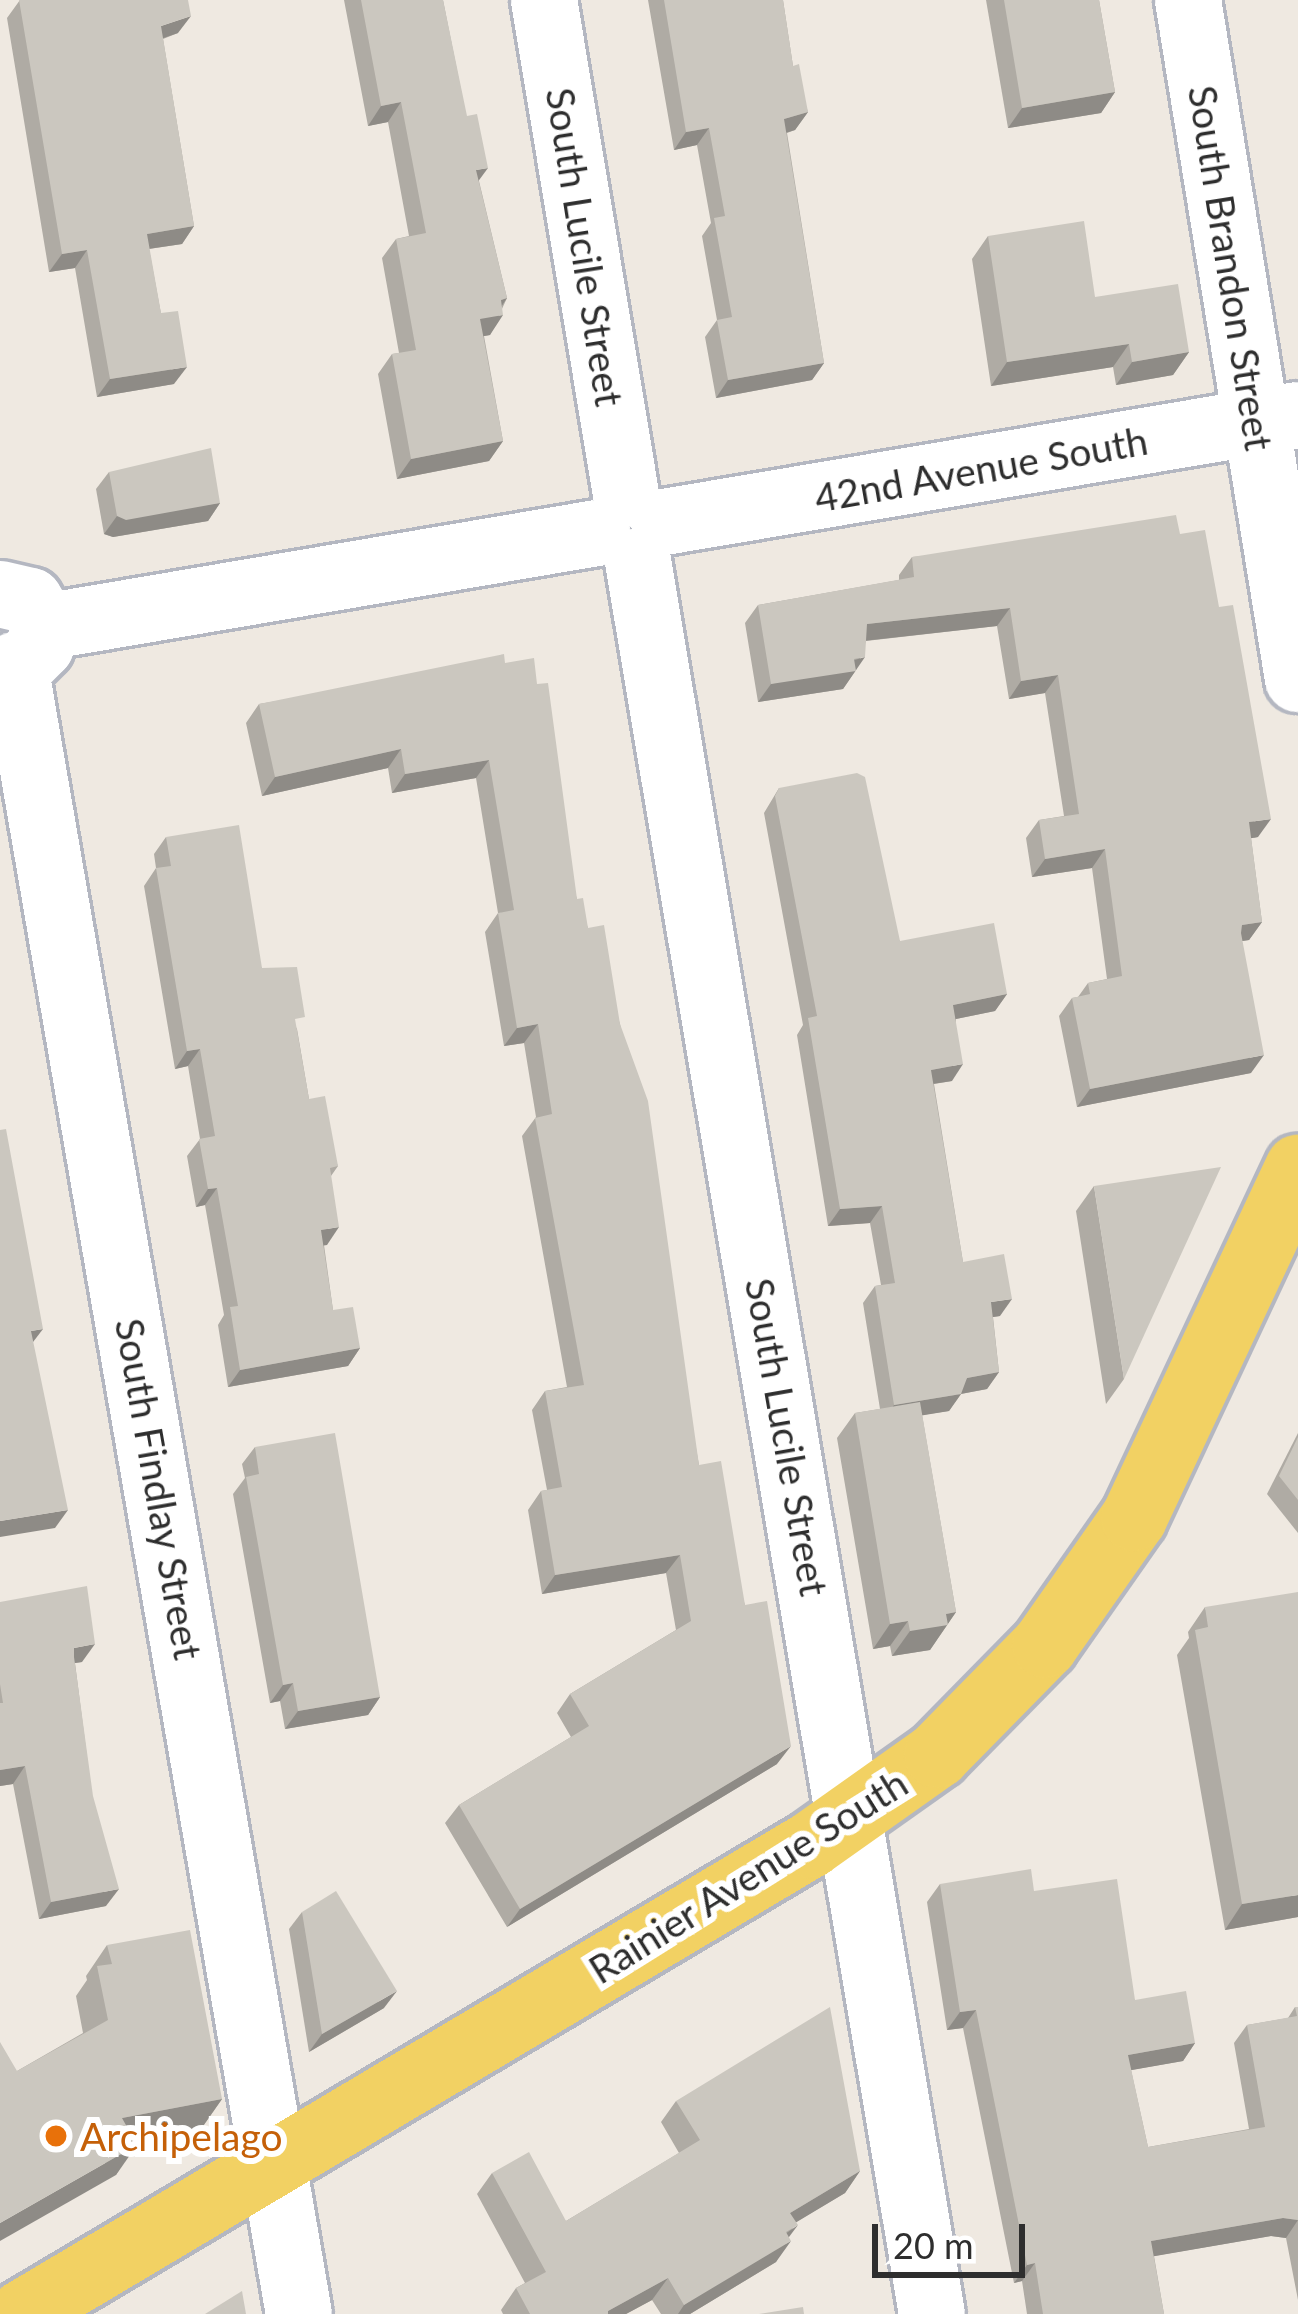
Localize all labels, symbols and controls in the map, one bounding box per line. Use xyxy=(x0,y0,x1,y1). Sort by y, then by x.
street label: South Brandon Street xyxy=(1179,82,1283,454)
street label: South Lucile Street xyxy=(537,84,633,410)
street label: 42nd Avenue South xyxy=(810,417,1152,521)
street label: South Lucile Street xyxy=(736,1275,838,1599)
street label: South Findlay Street xyxy=(106,1314,212,1664)
street label: Rainier Avenue South xyxy=(579,1759,917,1993)
place label: Archipelago xyxy=(80,2113,283,2159)
marker: Archipelago xyxy=(43,2123,69,2149)
scale bar xyxy=(878,2200,1031,2274)
text: 20 m xyxy=(893,2223,974,2267)

